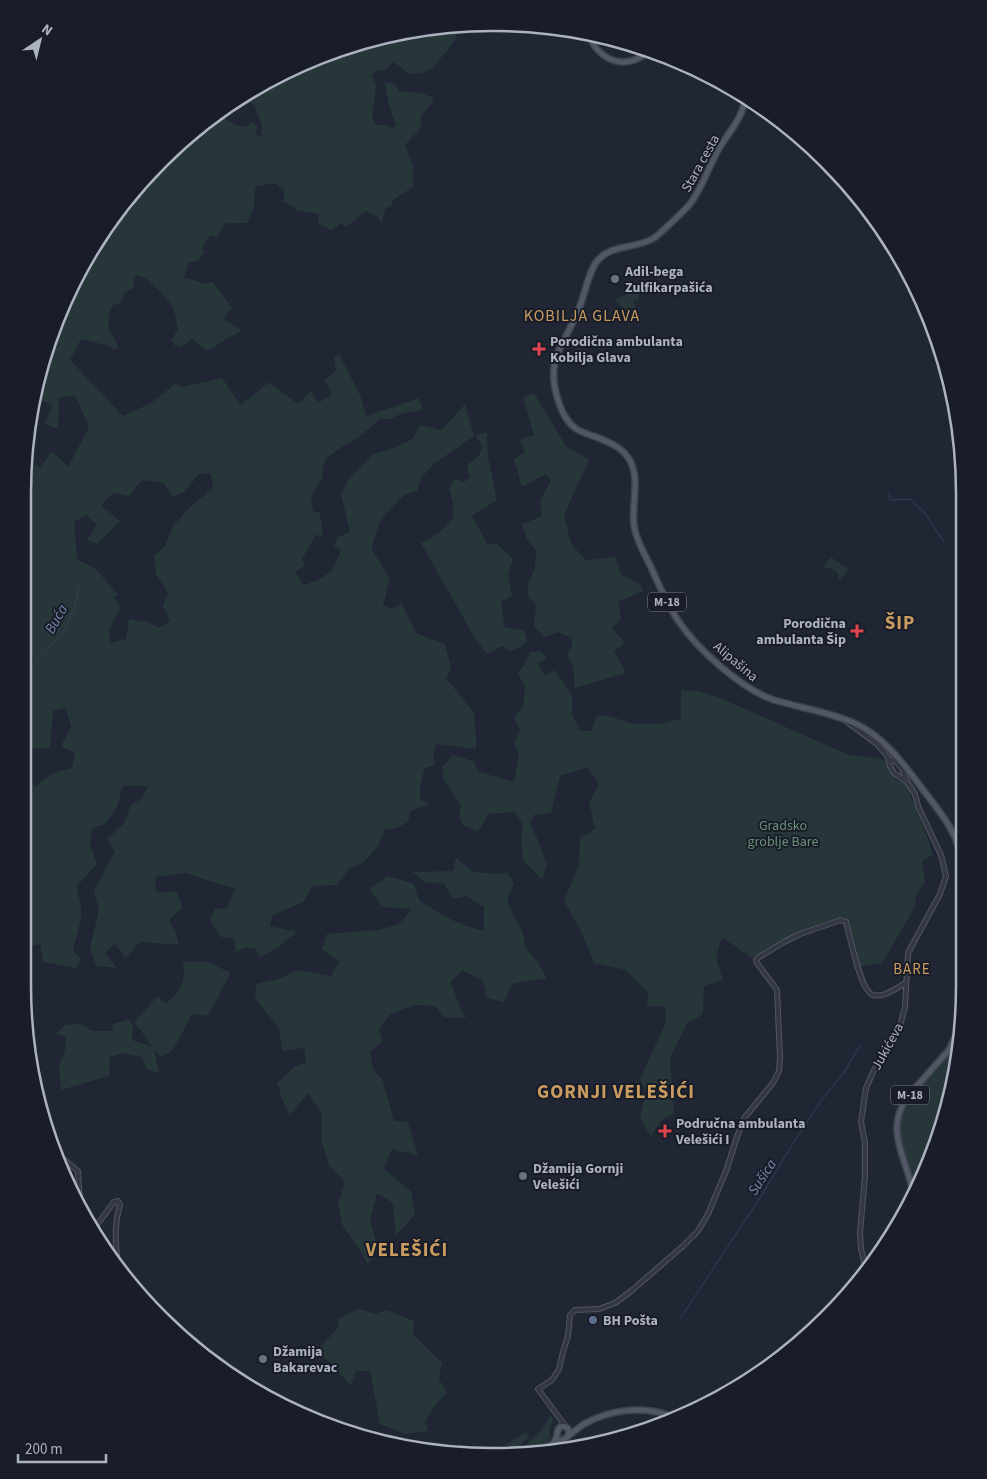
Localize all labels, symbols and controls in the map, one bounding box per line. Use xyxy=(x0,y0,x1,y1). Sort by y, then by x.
north arrow xyxy=(15,15,65,65)
text: N xyxy=(37,19,56,41)
street label: Stara cesta xyxy=(677,131,725,196)
place label: Adil-bega Zulfikarpašića xyxy=(624,262,713,298)
marker: Adil-bega Zulfikarpašića xyxy=(609,273,621,285)
district label: KOBILJA GLAVA xyxy=(524,305,640,327)
place label: Porodična ambulanta Kobilja Glava xyxy=(550,332,683,368)
marker: Porodična ambulanta Kobilja Glava xyxy=(532,342,546,356)
road number: M-18 xyxy=(648,592,686,612)
water label: Buća xyxy=(40,601,73,638)
district label: ŠIP xyxy=(885,610,915,637)
place label: Porodična ambulanta Šip xyxy=(756,614,846,650)
marker: Porodična ambulanta Šip xyxy=(850,624,864,638)
street label: Alipašina xyxy=(709,637,762,687)
park label: Gradsko groblje Bare xyxy=(748,816,819,852)
district label: BARE xyxy=(893,959,931,980)
street label: Jukićeva xyxy=(867,1019,909,1074)
district label: GORNJI VELEŠIĆI xyxy=(537,1079,695,1106)
road number: M-18 xyxy=(891,1086,929,1104)
place label: Područna ambulanta Velešići I xyxy=(675,1114,805,1150)
marker: Područna ambulanta Velešići I xyxy=(658,1124,672,1138)
water label: Sušica xyxy=(743,1155,782,1200)
place label: Džamija Gornji Velešići xyxy=(532,1159,623,1195)
marker: Džamija Gornji Velešići xyxy=(517,1170,529,1182)
district label: VELEŠIĆI xyxy=(365,1237,448,1264)
place label: BH Pošta xyxy=(603,1311,658,1331)
marker: BH Pošta xyxy=(587,1314,599,1326)
place label: Džamija Bakarevac xyxy=(273,1342,338,1378)
marker: Džamija Bakarevac xyxy=(257,1353,269,1365)
scale bar xyxy=(18,1432,105,1464)
text: 200 m xyxy=(25,1439,63,1460)

